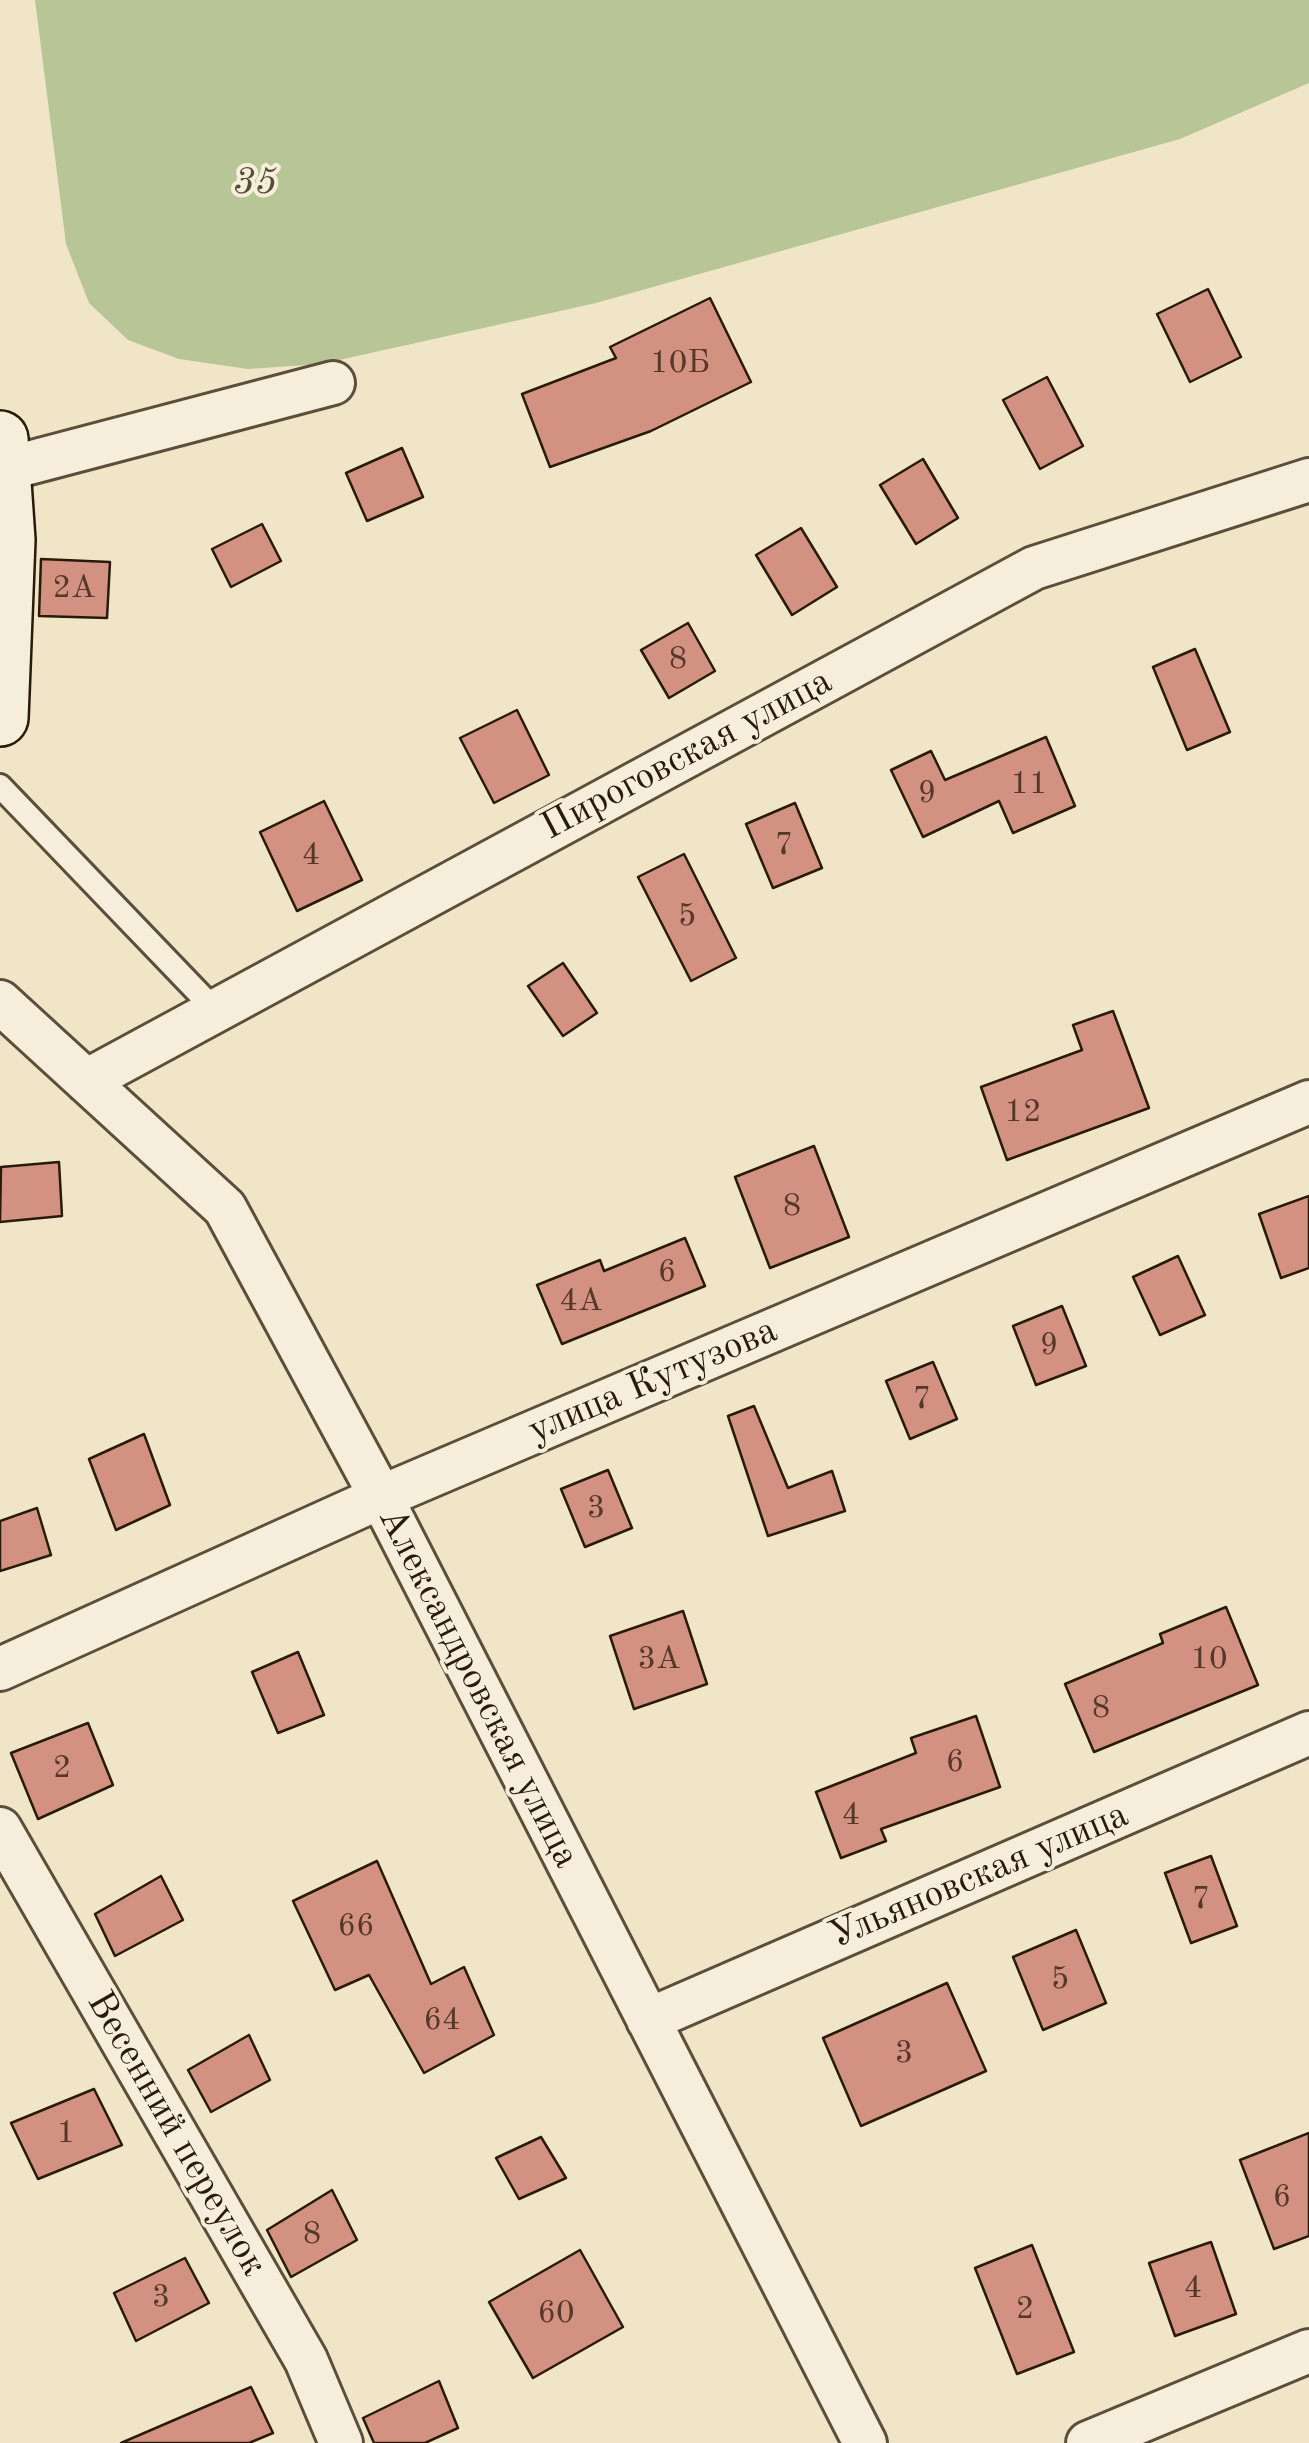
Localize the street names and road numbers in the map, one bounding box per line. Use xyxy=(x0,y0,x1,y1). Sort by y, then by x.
street label: Пироговская улица xyxy=(534,659,840,851)
street label: улица Кутузова xyxy=(522,1308,784,1454)
street label: Александровская улица xyxy=(367,1500,589,1876)
street label: Ульяновская улица xyxy=(823,1792,1135,1960)
street label: Весенний переулок xyxy=(76,1983,276,2285)

